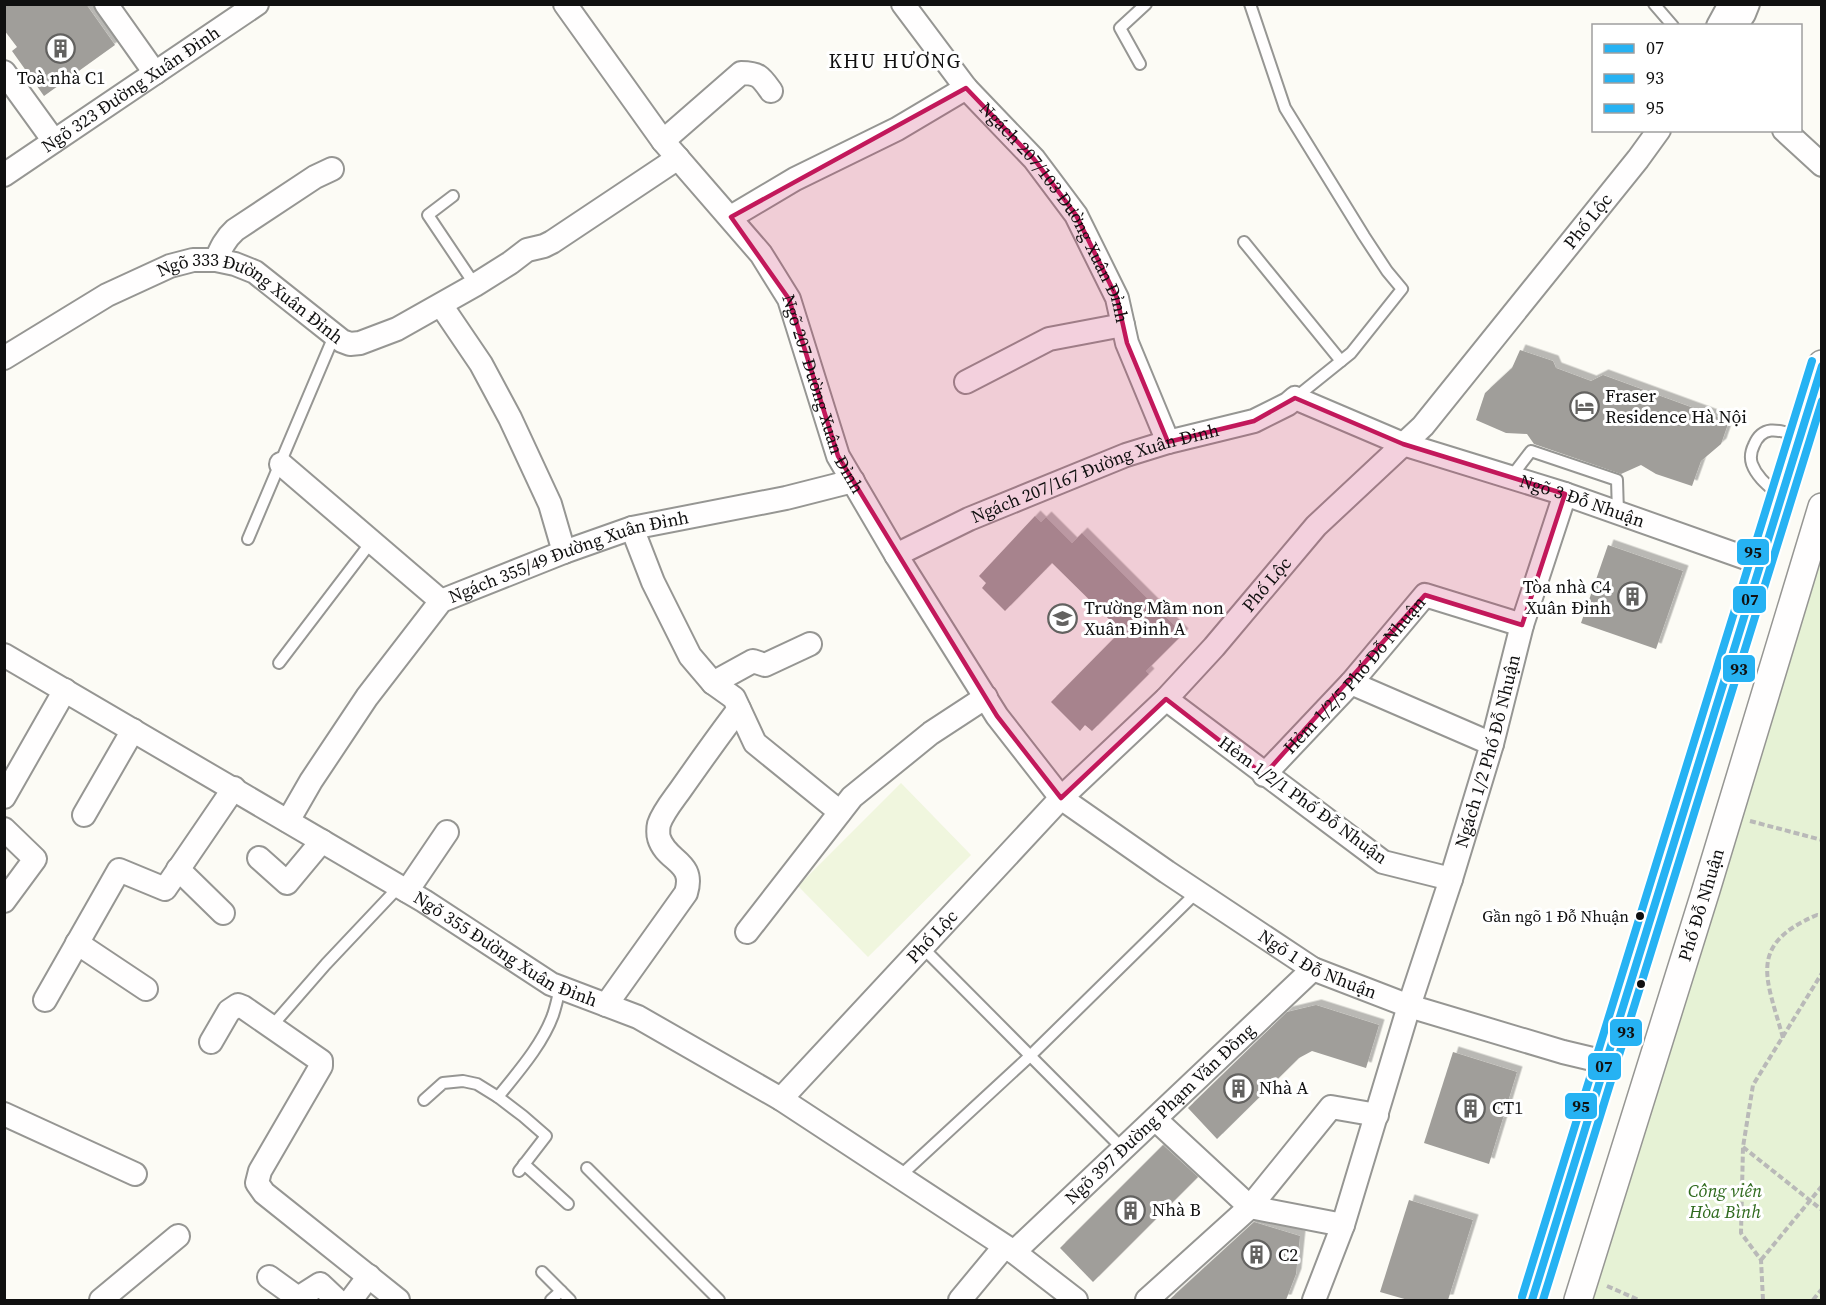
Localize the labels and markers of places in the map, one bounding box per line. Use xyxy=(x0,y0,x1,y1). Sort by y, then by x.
building icon: Toà nhà C1 xyxy=(45,33,77,65)
place label: Toà nhà C1 xyxy=(17,65,105,90)
place label: Fraser Residence Hà Nội xyxy=(1605,383,1747,429)
hotel icon: Fraser Residence Hà Nội xyxy=(1568,390,1600,422)
place label: Tòa nhà C4 Xuân Đỉnh xyxy=(1523,574,1611,620)
building icon: Tòa nhà C4 Xuân Đỉnh xyxy=(1616,581,1648,613)
place label: Trường Mầm non Xuân Đỉnh A xyxy=(1084,595,1224,641)
school or university icon: Trường Mầm non Xuân Đỉnh A xyxy=(1047,602,1079,634)
place label: Gần ngõ 1 Đỗ Nhuận xyxy=(1482,905,1629,927)
marker: Gần ngõ 1 Đỗ Nhuận xyxy=(1634,910,1646,922)
unlabelled marker xyxy=(1635,978,1647,990)
building icon: Nhà A xyxy=(1222,1072,1254,1104)
place label: Nhà A xyxy=(1259,1075,1308,1100)
building icon: CT1 xyxy=(1455,1092,1487,1124)
place label: CT1 xyxy=(1492,1095,1523,1120)
building icon: Nhà B xyxy=(1115,1194,1147,1226)
place label: Nhà B xyxy=(1152,1197,1201,1222)
building icon: C2 xyxy=(1241,1239,1273,1271)
place label: C2 xyxy=(1278,1242,1298,1267)

